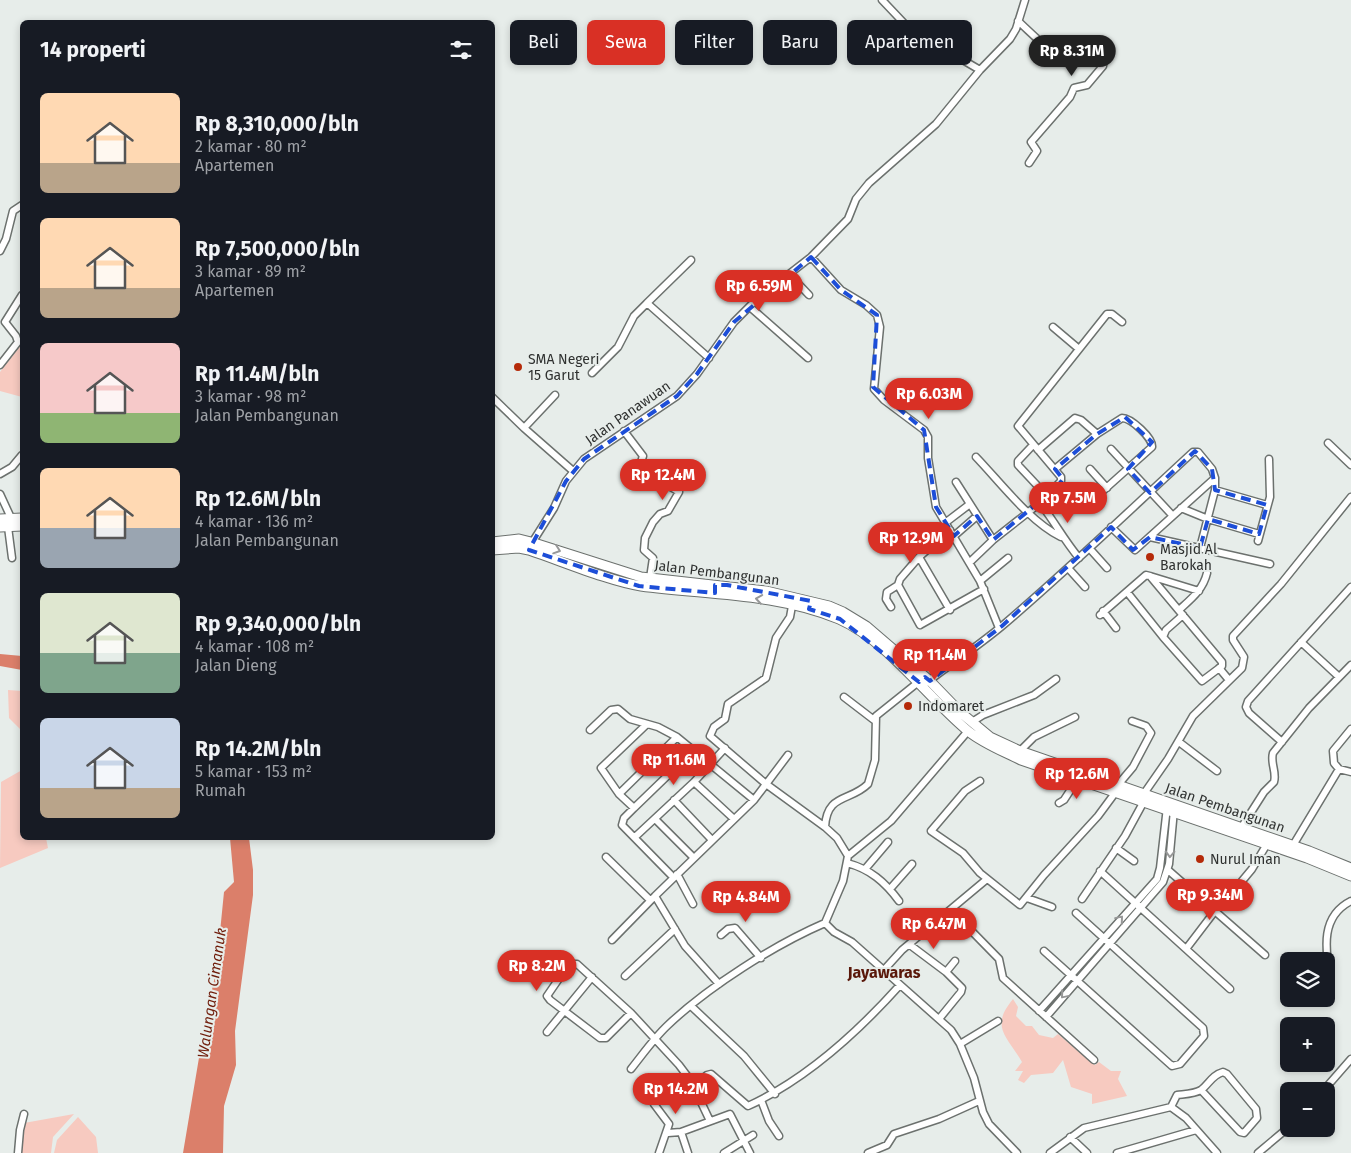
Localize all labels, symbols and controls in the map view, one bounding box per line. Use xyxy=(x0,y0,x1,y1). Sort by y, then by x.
chip: Beli xyxy=(510,20,577,65)
chip: Sewa xyxy=(587,20,665,65)
chip: Filter xyxy=(675,20,753,65)
chip: Baru xyxy=(763,20,837,65)
chip: Apartemen xyxy=(847,20,972,65)
pin: Rp 8.31M xyxy=(1020,34,1124,77)
icon: filters xyxy=(447,36,475,64)
text: 14 properti xyxy=(40,37,146,63)
text: Rp 8.31M xyxy=(1040,41,1104,60)
text: Rp 8,310,000/bln xyxy=(195,111,359,137)
icon: home xyxy=(80,113,140,173)
text: 2 kamar · 80 m² xyxy=(195,137,307,156)
text: Apartemen xyxy=(195,156,274,175)
text: Rp 7,500,000/bln xyxy=(195,236,360,262)
icon: home xyxy=(80,238,140,298)
text: 3 kamar · 89 m² xyxy=(195,262,306,281)
pin: Rp 6.59M xyxy=(707,270,811,312)
text: Rp 6.59M xyxy=(726,276,792,295)
text: Apartemen xyxy=(195,281,274,300)
place label: SMA Negeri 15 Garut xyxy=(528,351,599,384)
text: Rp 11.4M/bln xyxy=(195,361,319,387)
marker: SMA Negeri 15 Garut xyxy=(512,361,524,373)
icon: home xyxy=(80,363,140,423)
street label: Jalan Panawuan xyxy=(582,377,674,449)
pin: Rp 6.03M xyxy=(877,378,981,420)
text: Rp 6.03M xyxy=(896,384,962,403)
text: 3 kamar · 98 m² xyxy=(195,387,306,406)
text: Jalan Pembangunan xyxy=(195,406,339,425)
pin: Rp 12.4M xyxy=(611,458,715,501)
text: Rp 12.4M xyxy=(631,465,695,484)
pin: Rp 7.5M xyxy=(1022,482,1114,524)
text: Rp 12.6M/bln xyxy=(195,486,321,512)
icon: home xyxy=(80,488,140,548)
text: Rp 7.5M xyxy=(1040,488,1096,507)
text: 4 kamar · 136 m² xyxy=(195,512,313,531)
pin: Rp 12.9M xyxy=(859,522,963,564)
text: Rp 12.9M xyxy=(879,528,943,547)
text: Jalan Pembangunan xyxy=(195,531,339,550)
place label: Masjid Al Barokah xyxy=(1160,541,1217,574)
one-way arrow xyxy=(552,544,561,554)
marker: Masjid Al Barokah xyxy=(1144,551,1156,563)
street label: Jalan Pembangunan xyxy=(653,557,781,589)
one-way arrow xyxy=(755,594,763,604)
text: Rp 9,340,000/bln xyxy=(195,611,361,637)
icon: home xyxy=(80,613,140,673)
text: 4 kamar · 108 m² xyxy=(195,637,314,656)
pin: Rp 11.4M xyxy=(883,638,987,681)
text: Rp 11.4M xyxy=(904,645,966,664)
text: Jalan Dieng xyxy=(195,656,277,675)
place label: Indomaret xyxy=(918,698,985,715)
marker: Indomaret xyxy=(902,700,914,712)
text: Rp 14.2M/bln xyxy=(195,736,321,762)
icon: home xyxy=(80,738,140,798)
pin: Rp 11.6M xyxy=(622,744,726,786)
text: Rp 11.6M xyxy=(642,750,706,769)
pin: Rp 12.6M xyxy=(1025,758,1129,800)
text: 5 kamar · 153 m² xyxy=(195,762,312,781)
text: Rp 12.6M xyxy=(1045,764,1109,783)
street label: Jalan Pembangunan xyxy=(1163,779,1287,837)
text: Rumah xyxy=(195,781,246,800)
one-way arrow xyxy=(1164,850,1175,858)
place label: Nurul Iman xyxy=(1210,851,1281,868)
marker: Nurul Iman xyxy=(1194,853,1206,865)
pin: Rp 9.34M xyxy=(1158,878,1262,921)
pin: Rp 4.84M xyxy=(694,880,798,923)
text: Rp 9.34M xyxy=(1177,885,1243,904)
text: Rp 4.84M xyxy=(712,887,780,906)
pin: Rp 6.47M xyxy=(882,908,986,950)
text: Rp 6.47M xyxy=(902,914,966,933)
one-way arrow xyxy=(1114,916,1123,925)
water label: Walungan Cimanuk xyxy=(194,927,230,1059)
pin: Rp 8.2M xyxy=(491,950,583,992)
map controls xyxy=(1280,952,1335,1137)
button: layers xyxy=(1280,952,1335,1007)
text: Rp 8.2M xyxy=(508,956,566,975)
district label: Jayawaras xyxy=(847,963,921,982)
one-way arrow xyxy=(1060,990,1069,999)
button: + xyxy=(1280,1017,1335,1072)
pin: Rp 14.2M xyxy=(624,1072,728,1115)
text: Rp 14.2M xyxy=(644,1079,708,1098)
button: − xyxy=(1280,1082,1335,1137)

